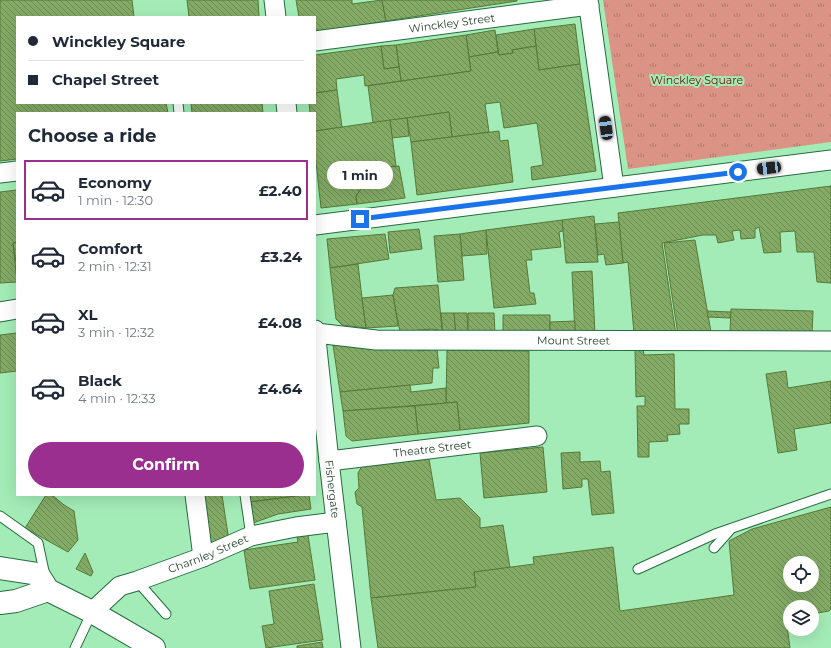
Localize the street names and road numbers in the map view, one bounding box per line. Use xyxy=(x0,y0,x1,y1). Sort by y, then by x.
street label: Winckley Street xyxy=(408,10,496,36)
street label: Mount Street xyxy=(537,333,611,348)
street label: Theatre Street xyxy=(393,437,473,460)
street label: Fishergate xyxy=(322,459,343,519)
street label: Charnley Street xyxy=(166,531,251,576)

